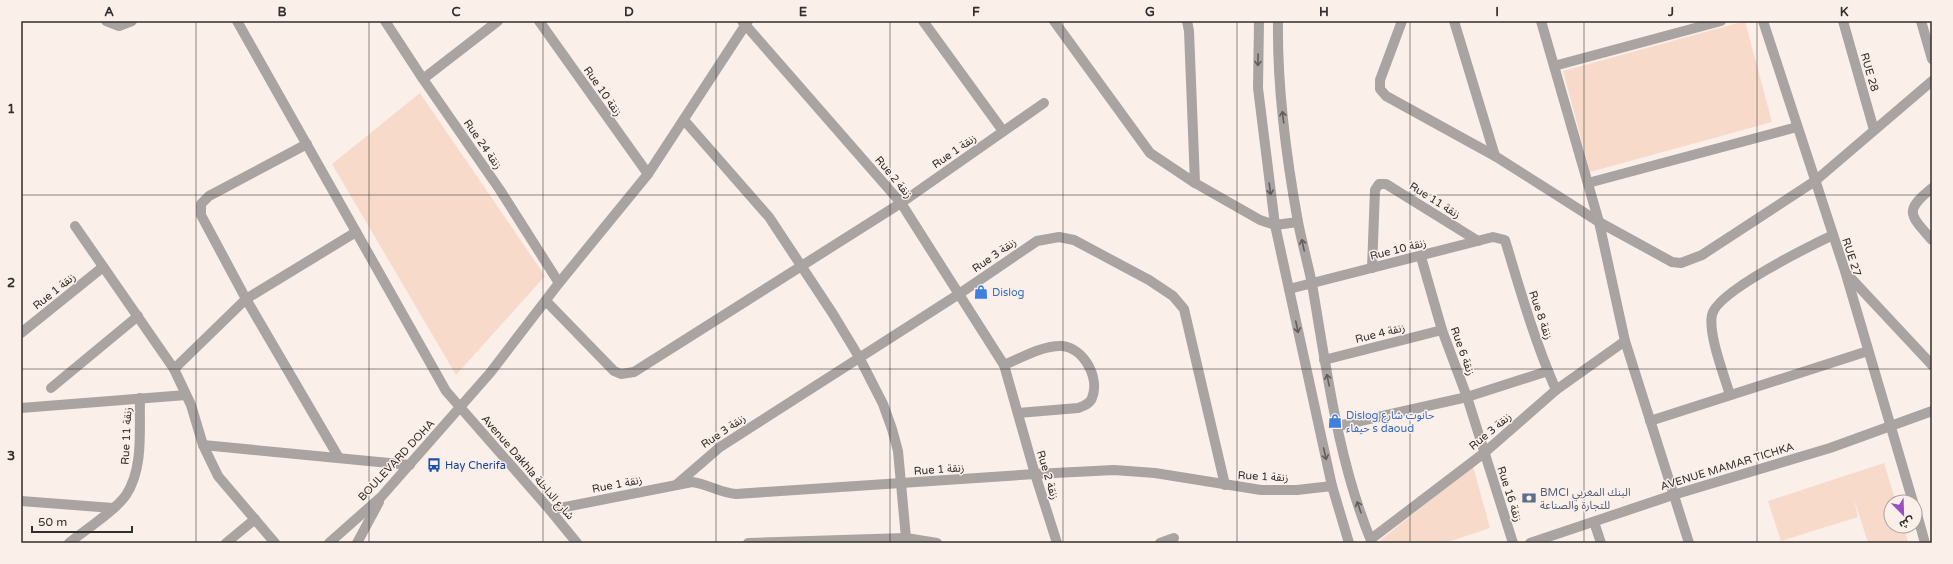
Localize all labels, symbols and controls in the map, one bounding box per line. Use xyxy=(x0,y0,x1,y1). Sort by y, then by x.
text: A xyxy=(104,4,114,20)
text: B xyxy=(277,4,287,20)
text: C xyxy=(451,4,461,20)
text: D xyxy=(624,4,634,20)
text: E xyxy=(799,4,807,20)
text: F xyxy=(972,4,980,20)
text: G xyxy=(1145,4,1155,20)
text: H xyxy=(1319,4,1329,20)
text: I xyxy=(1495,4,1499,20)
text: J xyxy=(1667,4,1674,20)
text: K xyxy=(1840,4,1849,20)
street label: RUE 28 xyxy=(1858,51,1881,93)
one-way arrow xyxy=(1254,53,1262,66)
street label: Rue 10 زنقة xyxy=(581,64,624,119)
text: 1 xyxy=(7,101,15,117)
one-way arrow xyxy=(1279,111,1287,124)
street label: Rue 24 زنقة xyxy=(461,117,504,172)
street label: Rue 1 زنقة xyxy=(930,131,979,171)
street label: Rue 2 زنقة xyxy=(872,154,915,201)
street label: Rue 11 زنقة xyxy=(1407,180,1463,221)
one-way arrow xyxy=(1266,182,1274,195)
street label: Rue 3 زنقة xyxy=(970,235,1019,275)
street label: Rue 10 زنقة xyxy=(1369,236,1428,263)
street label: RUE 27 xyxy=(1839,236,1864,278)
one-way arrow xyxy=(1299,239,1307,252)
street label: Rue 1 زنقة xyxy=(30,270,78,312)
text: 2 xyxy=(7,275,15,291)
shop icon: Dislog xyxy=(973,284,989,300)
place label: Dislog xyxy=(992,286,1025,299)
street label: Rue 8 زنقة xyxy=(1526,289,1555,341)
one-way arrow xyxy=(1294,320,1302,333)
street label: Rue 4 زنقة xyxy=(1354,321,1406,346)
street label: Rue 6 زنقة xyxy=(1448,325,1477,377)
one-way arrow xyxy=(1324,374,1332,387)
street label: Rue 11 زنقة xyxy=(118,407,135,465)
place label: Dislog حانوت شارع حيفاء s daoud xyxy=(1346,409,1435,435)
street label: Rue 3 زنقة xyxy=(1467,410,1514,453)
street label: Avenue Dakhla شارع الداخلة xyxy=(478,412,577,523)
street label: Rue 3 زنقة xyxy=(699,412,748,451)
shop icon: Dislog حانوت شارع حيفاء s daoud xyxy=(1327,413,1343,429)
street label: BOULEVARD DOHA xyxy=(355,417,437,504)
street label: AVENUE MAMAR TICHKA xyxy=(1659,440,1795,493)
one-way arrow xyxy=(1322,447,1329,460)
text: 3 xyxy=(7,448,15,464)
street label: Rue 2 زنقة xyxy=(1034,449,1061,501)
bus stop icon: Hay Cherifa xyxy=(426,457,442,473)
place label: Hay Cherifa xyxy=(445,459,506,472)
street label: Rue 1 زنقة xyxy=(913,461,965,478)
street label: Rue 16 زنقة xyxy=(1494,465,1525,524)
street label: Rue 1 زنقة xyxy=(1237,469,1289,484)
street label: Rue 1 زنقة xyxy=(591,473,643,496)
place label: BMCI البنك المغربي للتجارة والصناعة xyxy=(1540,486,1631,512)
bank icon: BMCI البنك المغربي للتجارة والصناعة xyxy=(1521,490,1537,506)
north arrow xyxy=(1883,494,1923,534)
one-way arrow xyxy=(1354,501,1362,513)
scale bar xyxy=(32,508,132,534)
text: ش xyxy=(1897,514,1916,532)
text: 50 m xyxy=(38,515,67,529)

